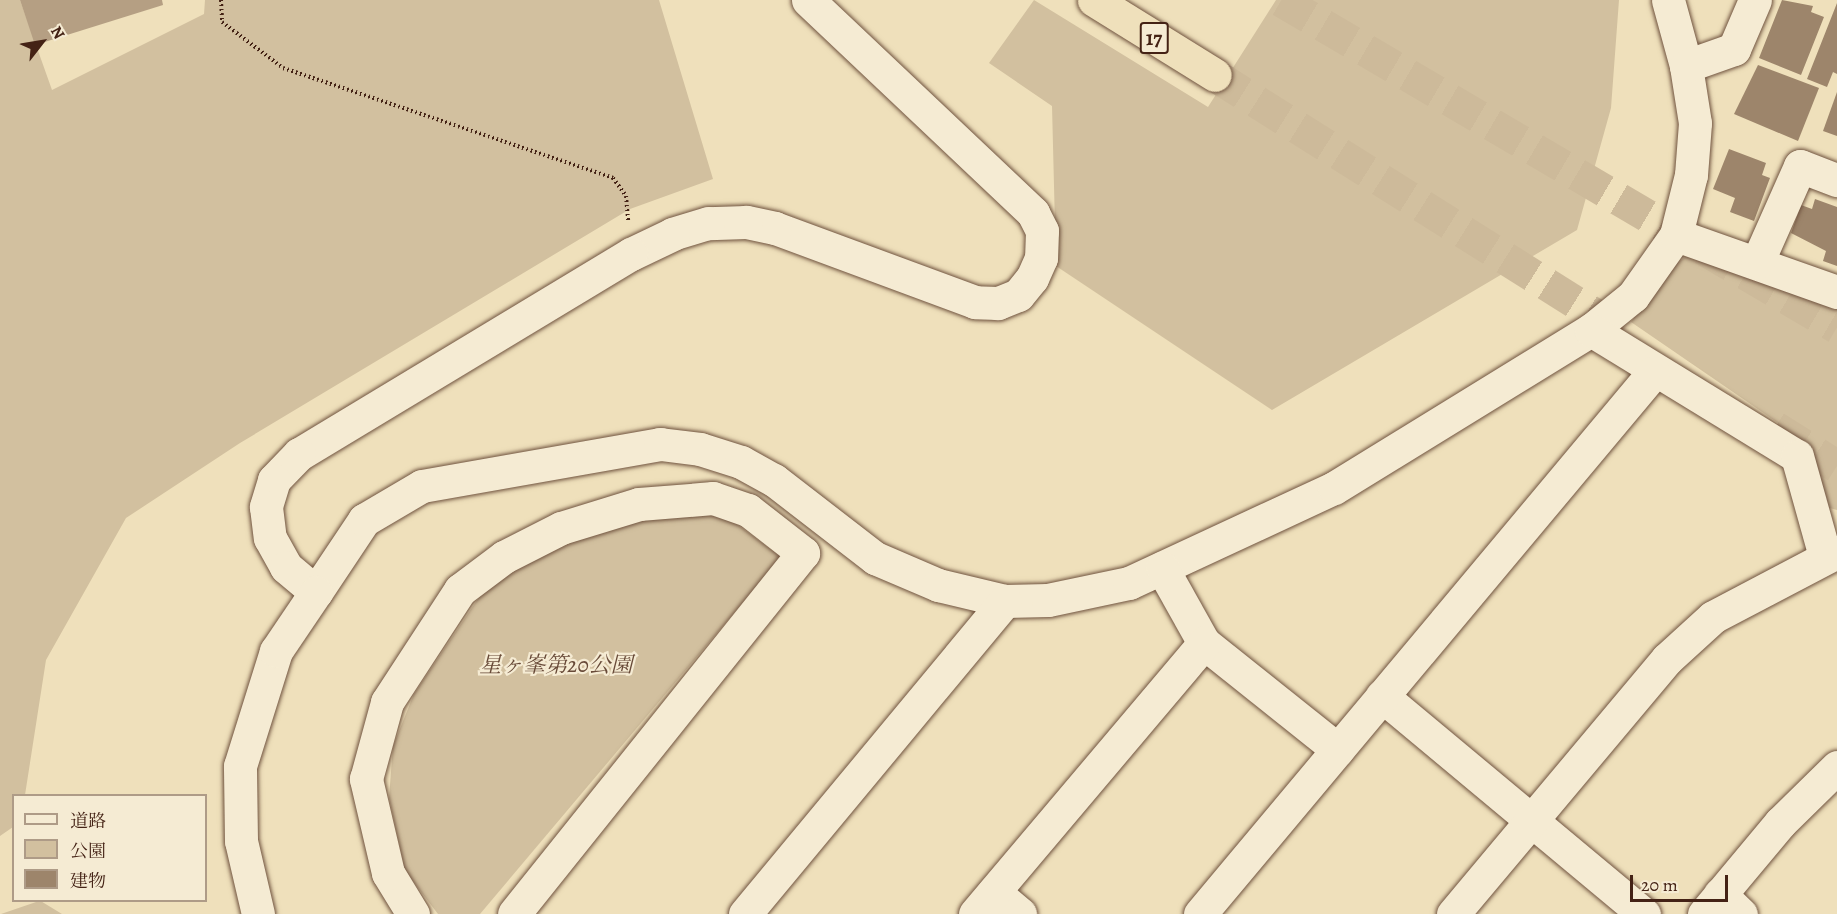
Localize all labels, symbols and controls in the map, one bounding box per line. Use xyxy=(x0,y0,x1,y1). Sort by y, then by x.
north arrow xyxy=(12,12,72,72)
road number: 17 xyxy=(1139,20,1169,56)
text: N xyxy=(45,22,70,43)
park label: 星ヶ峯第20公園 xyxy=(479,653,633,679)
legend xyxy=(12,794,207,902)
text: 道路 xyxy=(70,809,106,833)
text: 公園 xyxy=(70,839,106,863)
scale bar xyxy=(1633,863,1730,901)
text: 建物 xyxy=(70,869,106,893)
text: 20 m xyxy=(1641,873,1678,897)

